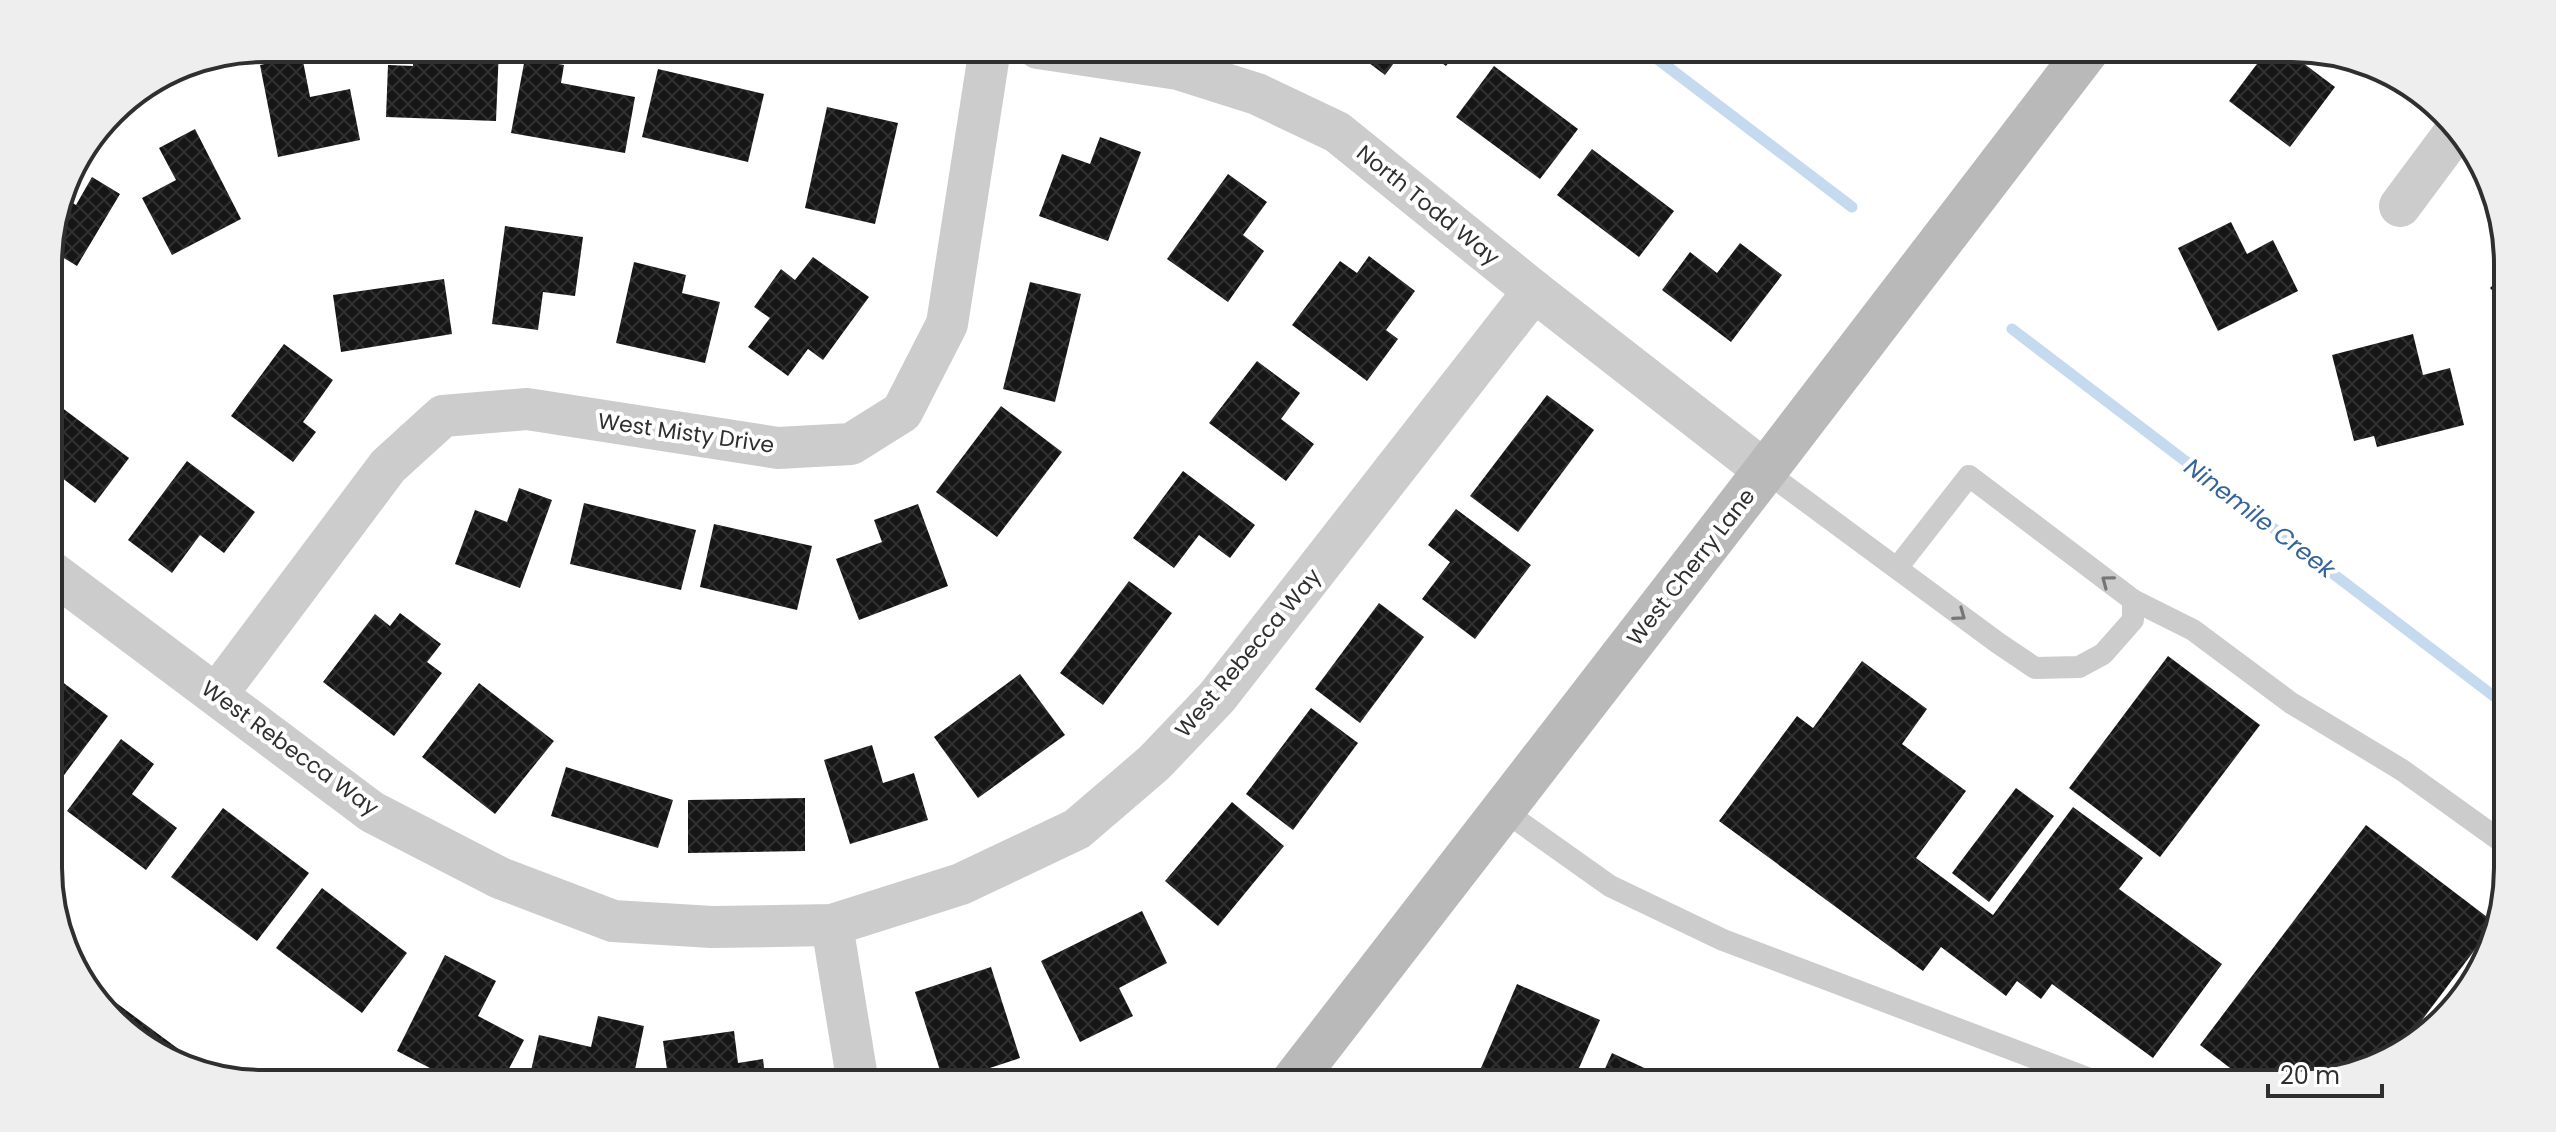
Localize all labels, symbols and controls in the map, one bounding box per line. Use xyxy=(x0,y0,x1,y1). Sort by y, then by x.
street label: North Todd Way xyxy=(1350,138,1507,273)
street label: West Misty Drive xyxy=(596,405,776,461)
water label: Ninemile Creek xyxy=(2178,450,2344,587)
street label: West Cherry Lane xyxy=(1620,482,1762,652)
street label: West Rebecca Way xyxy=(1168,561,1328,744)
one-way arrow xyxy=(2101,576,2116,591)
one-way arrow xyxy=(1951,605,1965,619)
street label: West Rebecca Way xyxy=(195,673,385,823)
scale bar xyxy=(2268,1048,2382,1098)
text: 20 m xyxy=(2280,1059,2340,1092)

